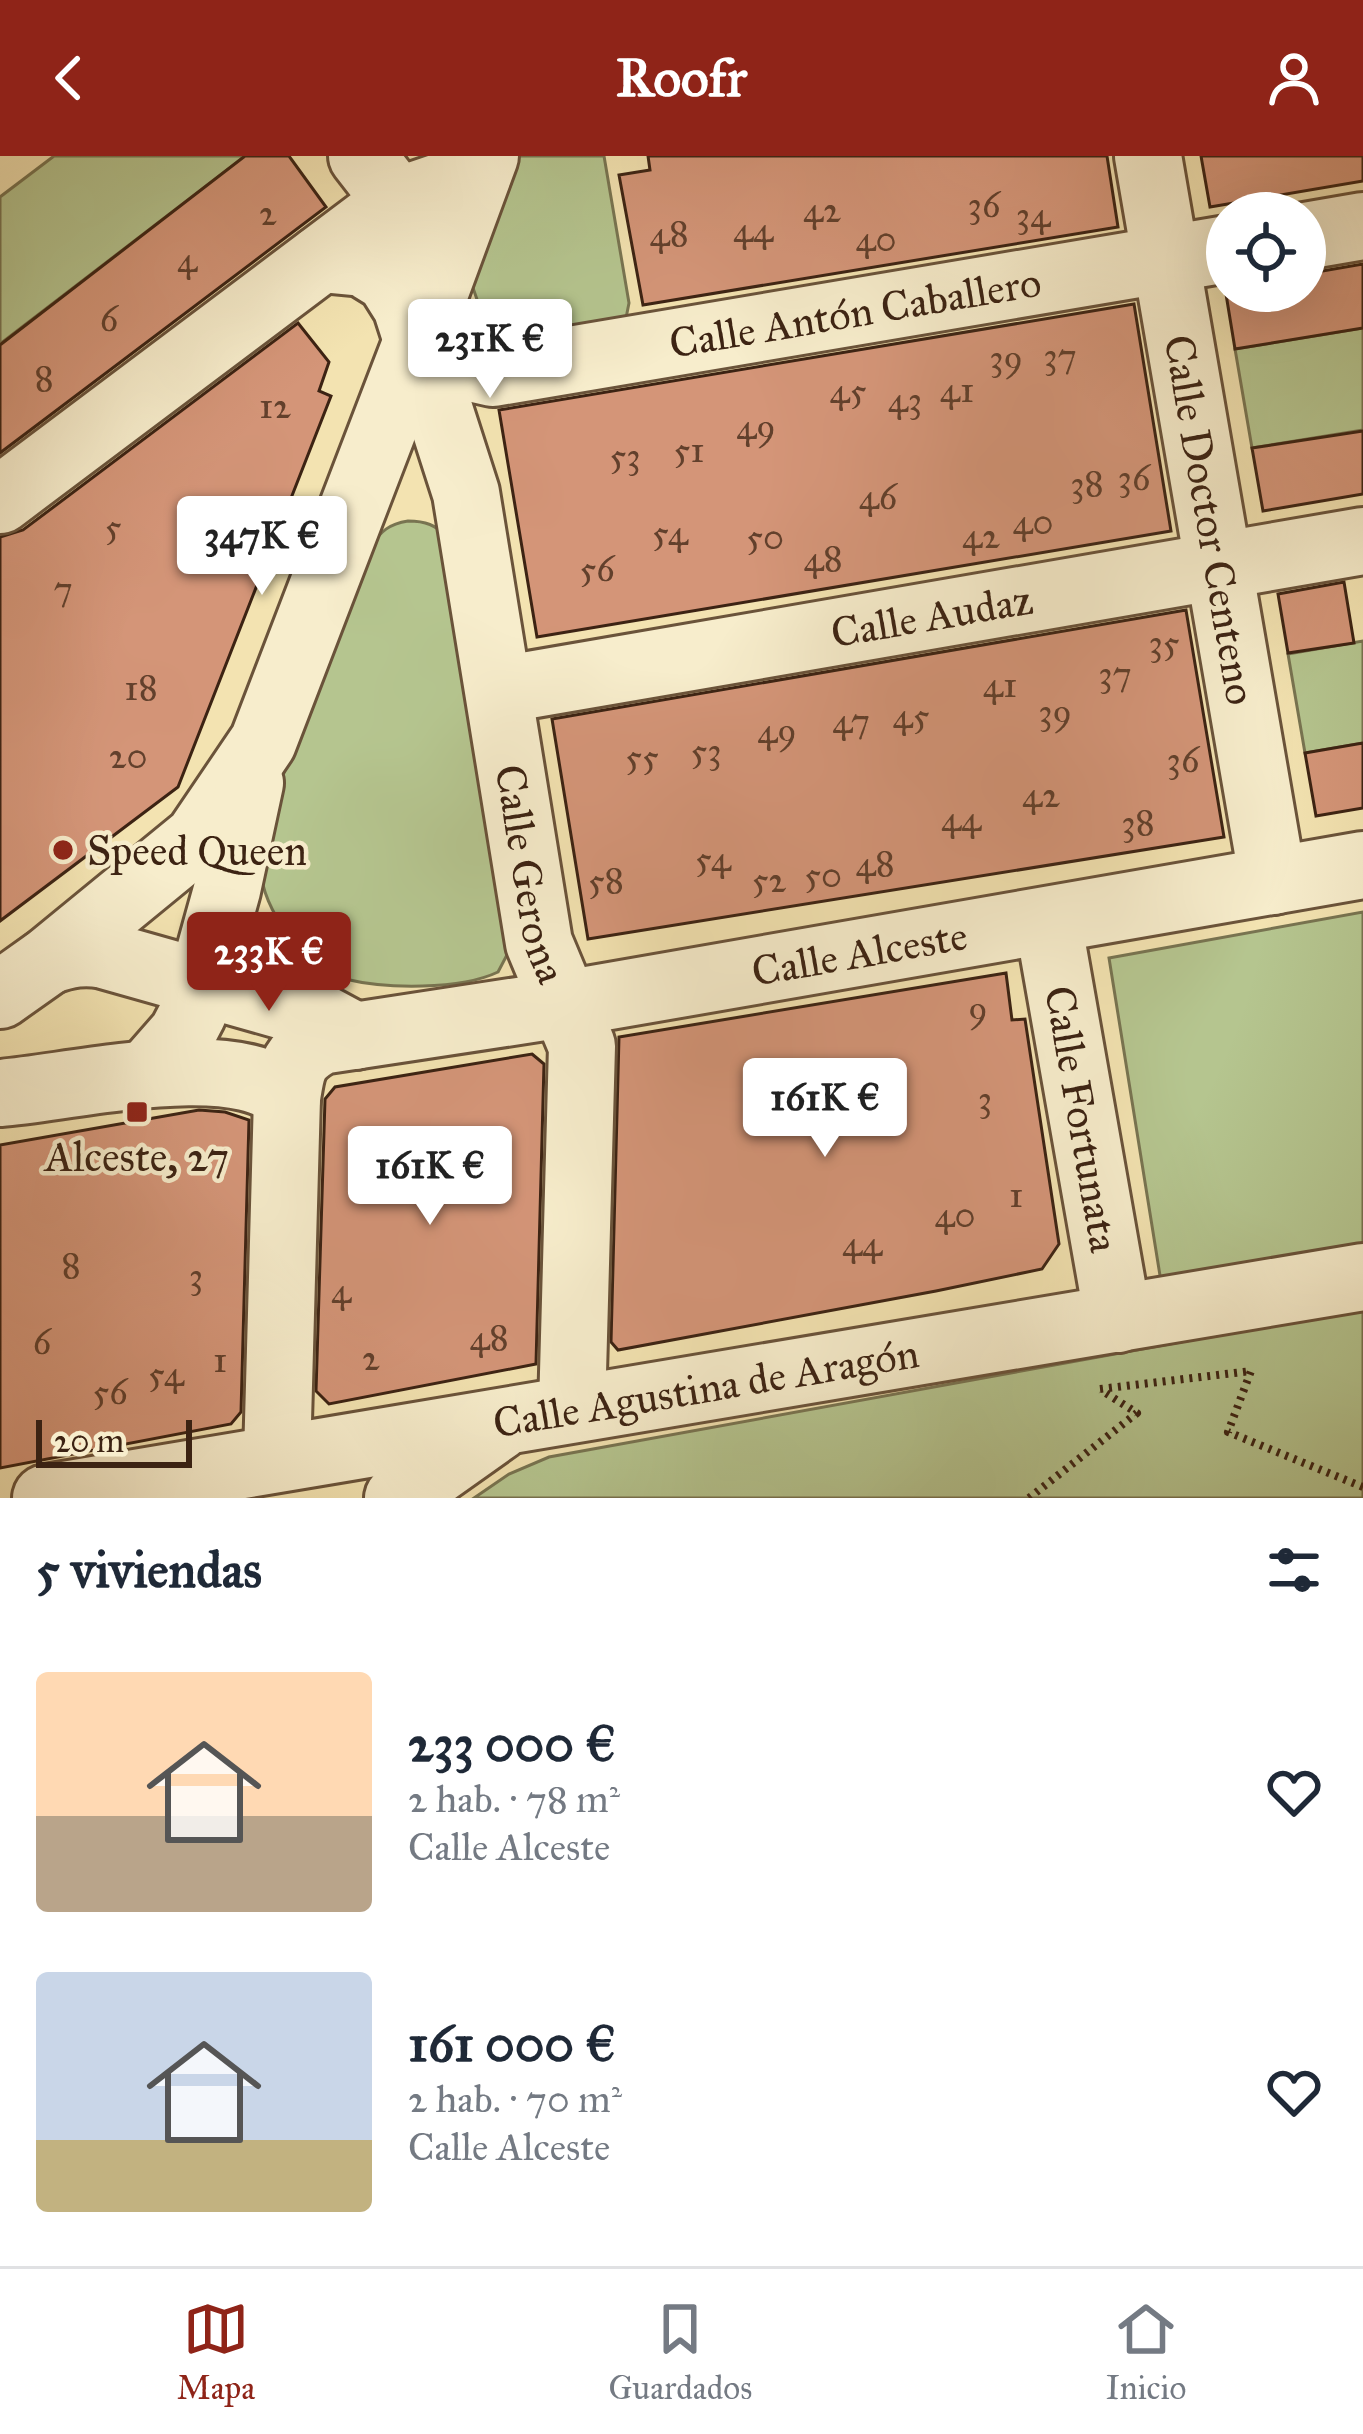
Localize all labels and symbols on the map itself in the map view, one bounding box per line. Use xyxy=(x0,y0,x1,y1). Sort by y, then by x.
house number: 36 xyxy=(968,183,1002,227)
house number: 42 xyxy=(803,188,841,232)
house number: 2 xyxy=(259,191,277,235)
house number: 34 xyxy=(1016,193,1051,237)
house number: 44 xyxy=(733,208,774,252)
house number: 48 xyxy=(649,212,689,256)
house number: 40 xyxy=(855,217,897,261)
house number: 4 xyxy=(177,238,198,282)
street label: Calle Antón Caballero xyxy=(665,256,1045,370)
house number: 6 xyxy=(100,297,120,341)
pin: 231K € xyxy=(392,299,588,401)
street label: Calle Doctor Centeno xyxy=(1152,331,1267,709)
house number: 37 xyxy=(1043,334,1077,378)
house number: 39 xyxy=(989,336,1023,380)
house number: 8 xyxy=(34,357,54,401)
house number: 41 xyxy=(940,368,974,412)
house number: 45 xyxy=(830,369,867,413)
house number: 43 xyxy=(888,378,922,422)
house number: 12 xyxy=(259,384,291,428)
house number: 49 xyxy=(736,405,776,449)
house number: 51 xyxy=(674,428,704,472)
house number: 53 xyxy=(609,434,641,478)
house number: 36 xyxy=(1118,456,1152,500)
house number: 38 xyxy=(1070,462,1104,506)
house number: 46 xyxy=(859,475,899,519)
pin: 347K € xyxy=(164,496,360,598)
house number: 40 xyxy=(1012,500,1054,544)
house number: 5 xyxy=(105,505,122,549)
house number: 54 xyxy=(652,511,689,555)
house number: 42 xyxy=(962,514,1000,558)
house number: 50 xyxy=(746,515,784,559)
house number: 48 xyxy=(803,537,843,581)
house number: 56 xyxy=(579,547,616,591)
house number: 7 xyxy=(53,567,73,611)
street label: Calle Audaz xyxy=(827,573,1037,659)
house number: 35 xyxy=(1148,621,1180,665)
house number: 37 xyxy=(1098,652,1132,696)
house number: 41 xyxy=(983,663,1017,707)
house number: 18 xyxy=(124,666,158,710)
house number: 39 xyxy=(1038,690,1072,734)
house number: 45 xyxy=(893,694,930,738)
house number: 47 xyxy=(832,699,870,743)
house number: 49 xyxy=(757,709,797,753)
house number: 53 xyxy=(690,729,722,773)
house number: 20 xyxy=(109,734,147,778)
house number: 55 xyxy=(625,735,659,779)
house number: 36 xyxy=(1167,738,1201,782)
street label: Calle Gerona xyxy=(483,761,578,991)
house number: 42 xyxy=(1022,773,1060,817)
house number: 44 xyxy=(941,797,982,841)
house number: 38 xyxy=(1121,801,1155,845)
place label: Speed Queen xyxy=(87,825,307,877)
marker: Speed Queen xyxy=(50,837,76,863)
house number: 54 xyxy=(695,837,732,881)
house number: 48 xyxy=(855,842,895,886)
house number: 50 xyxy=(804,853,842,897)
house number: 52 xyxy=(752,858,786,902)
house number: 58 xyxy=(588,859,624,903)
street label: Calle Alceste xyxy=(748,909,971,998)
pin: 233K € xyxy=(171,912,367,1014)
street label: Calle Fortunata xyxy=(1033,982,1131,1257)
house number: 9 xyxy=(968,987,988,1031)
pin: 161K € xyxy=(727,1058,923,1160)
house number: 3 xyxy=(978,1077,992,1121)
marker: Alceste, 27 xyxy=(124,1099,150,1125)
pin: 161K € xyxy=(332,1126,528,1228)
place label: Alceste, 27 xyxy=(43,1131,229,1183)
house number: 1 xyxy=(1009,1173,1023,1217)
house number: 40 xyxy=(934,1193,976,1237)
house number: 44 xyxy=(842,1222,883,1266)
house number: 8 xyxy=(61,1244,81,1288)
house number: 3 xyxy=(189,1254,203,1298)
house number: 4 xyxy=(331,1269,352,1313)
house number: 48 xyxy=(469,1316,509,1360)
house number: 6 xyxy=(33,1320,53,1364)
street label: Calle Agustina de Aragón xyxy=(489,1327,923,1450)
house number: 2 xyxy=(362,1336,380,1380)
house number: 1 xyxy=(213,1338,227,1382)
house number: 54 xyxy=(148,1352,185,1396)
house number: 56 xyxy=(92,1370,129,1414)
scale bar xyxy=(36,1414,192,1467)

